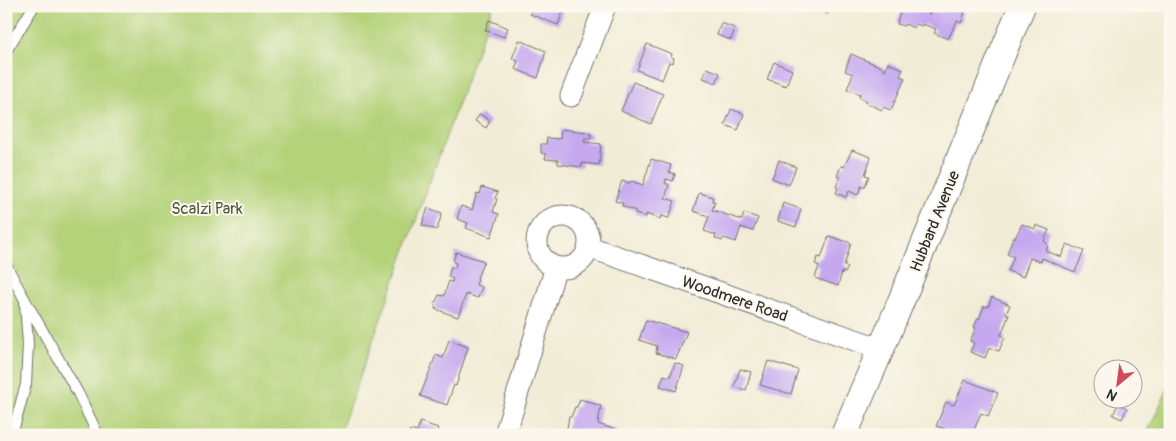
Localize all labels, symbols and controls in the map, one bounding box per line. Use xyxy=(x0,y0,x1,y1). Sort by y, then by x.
street label: Hubbard Avenue xyxy=(906,168,964,275)
park label: Scalzi Park xyxy=(171,199,243,219)
street label: Woodmere Road xyxy=(679,271,790,326)
north arrow xyxy=(1094,358,1144,408)
text: N xyxy=(1104,385,1120,405)

